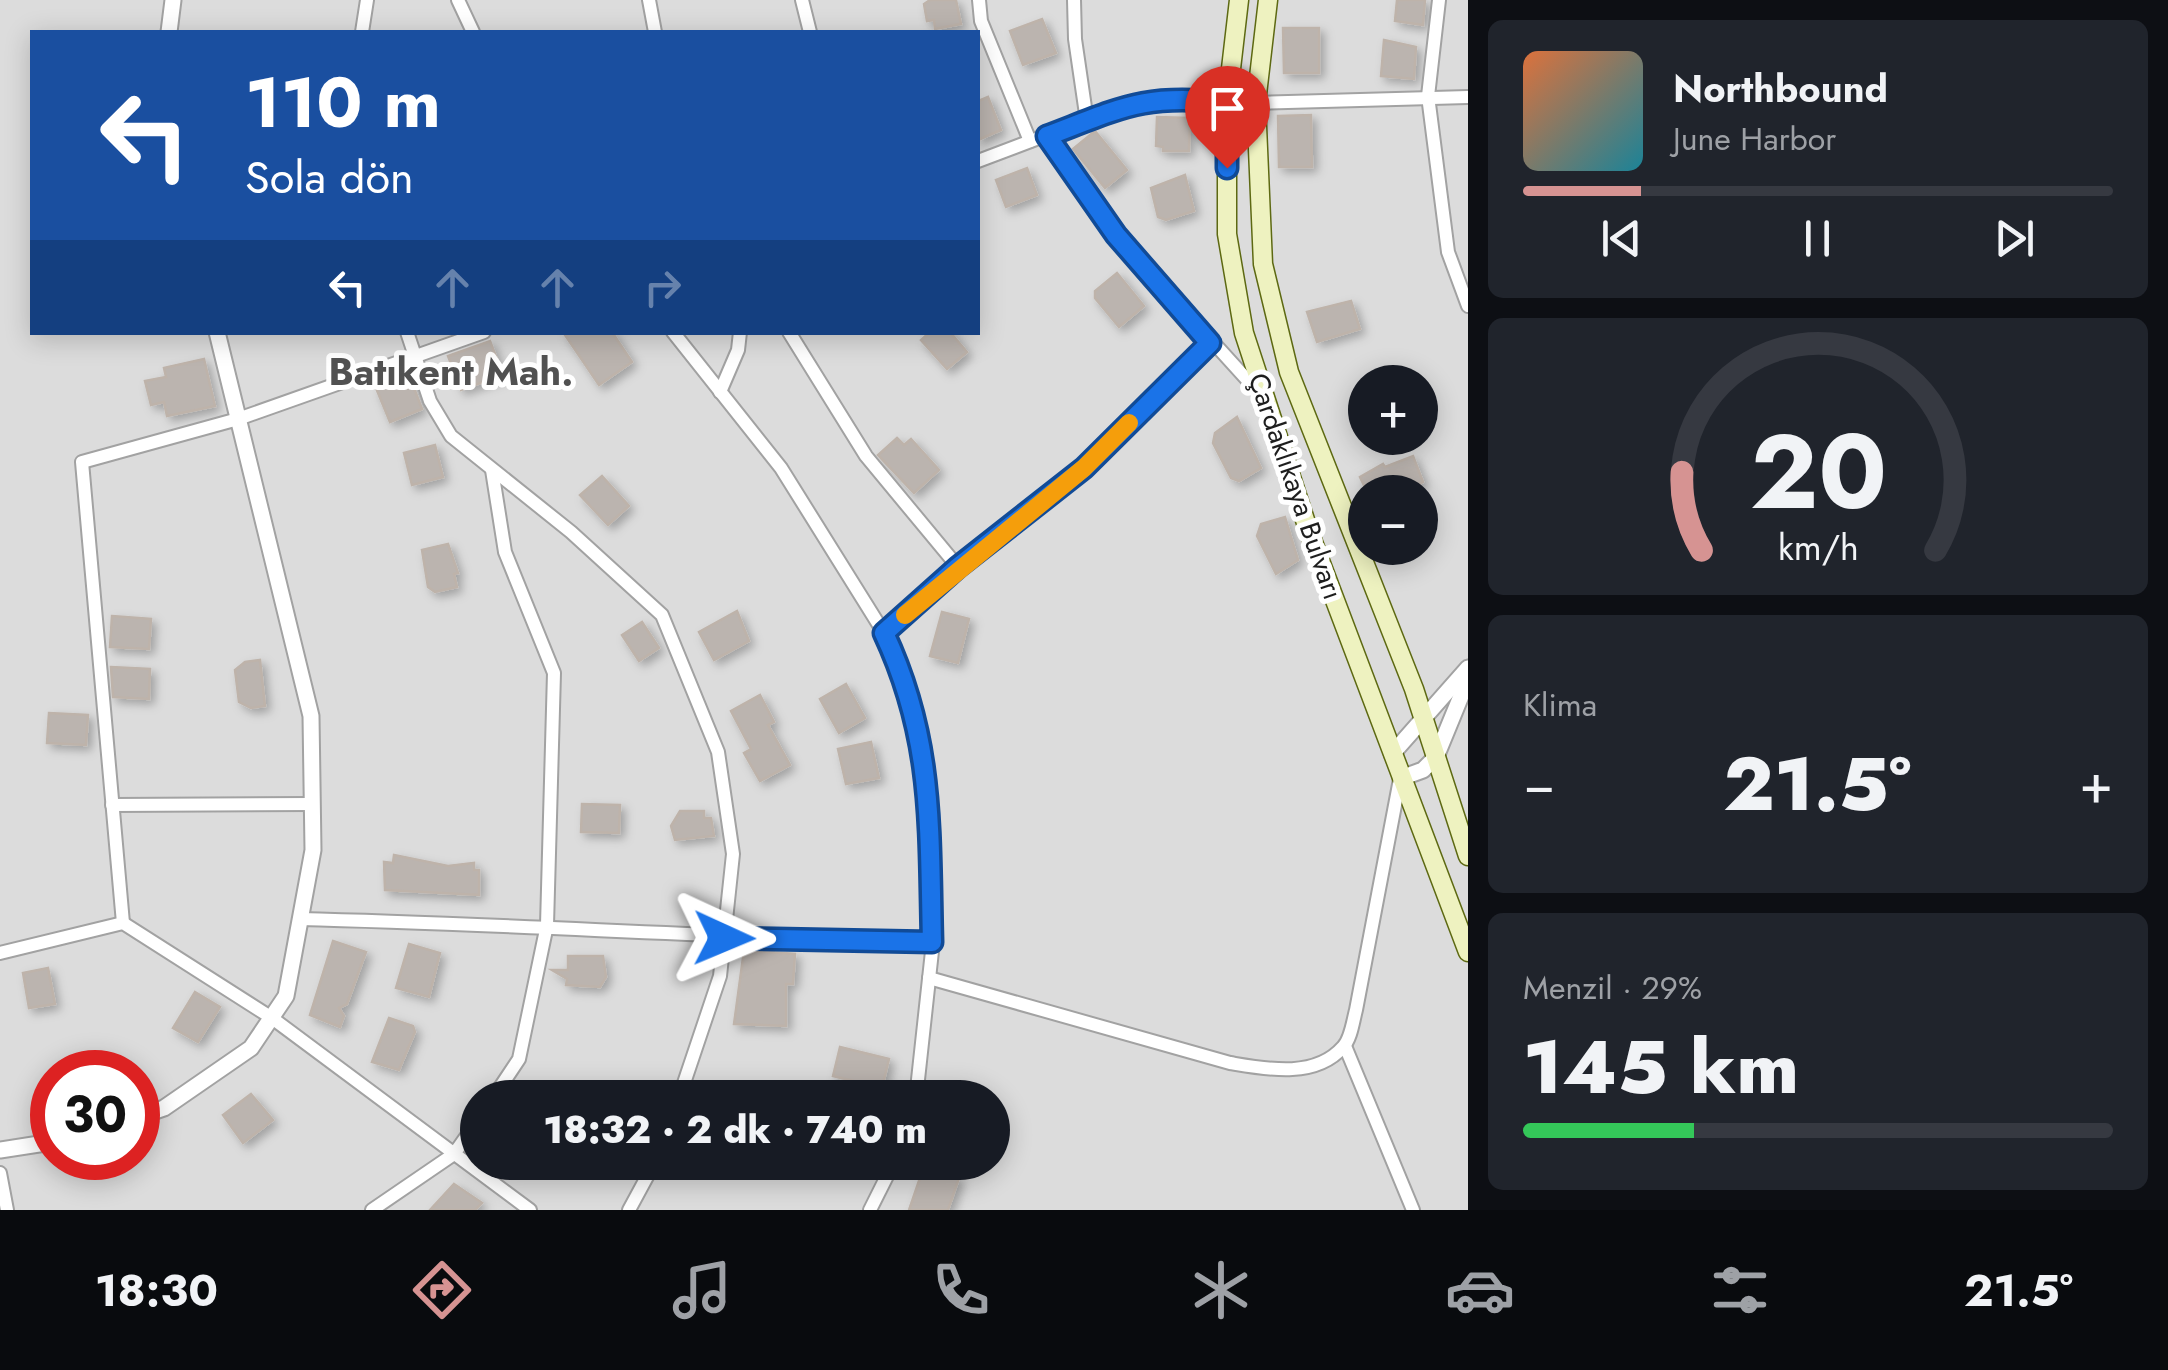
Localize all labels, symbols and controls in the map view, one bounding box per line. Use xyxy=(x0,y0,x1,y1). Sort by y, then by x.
text: 110 m xyxy=(245,52,441,153)
text: Northbound xyxy=(1673,61,1888,116)
pin xyxy=(1185,66,1270,169)
icon: left xyxy=(80,70,210,200)
icon: arrive xyxy=(1200,81,1255,136)
text: June Harbor xyxy=(1673,116,1836,162)
text: Sola dön xyxy=(245,145,414,210)
icon: previous xyxy=(1594,211,1649,266)
icon: pause xyxy=(1790,211,1845,266)
icon: next xyxy=(1987,211,2042,266)
icon: left xyxy=(320,260,375,315)
icon: ahead xyxy=(425,260,480,315)
icon: ahead xyxy=(530,260,585,315)
icon: right xyxy=(635,260,690,315)
district label: Batıkent Mah. xyxy=(329,344,573,399)
map controls xyxy=(1348,365,1438,565)
button: + xyxy=(1348,365,1438,455)
street label: Çardaklıkaya Bulvarı xyxy=(1238,367,1353,605)
text: 20 xyxy=(1749,397,1887,547)
button: − xyxy=(1348,475,1438,565)
text: km/h xyxy=(1778,522,1858,573)
text: Klima xyxy=(1523,682,1597,728)
text: 21.5° xyxy=(1723,730,1911,838)
text: − xyxy=(1523,744,1555,824)
text: + xyxy=(2079,744,2113,824)
position arrow xyxy=(672,886,776,990)
text: Menzil · 29% xyxy=(1523,965,1702,1011)
text: 145 km xyxy=(1523,1013,1799,1121)
speed limit sign: 30 xyxy=(30,1050,160,1180)
text: 18:32 · 2 dk · 740 m xyxy=(543,1102,927,1157)
icon: directions xyxy=(407,1255,477,1325)
icon: music xyxy=(667,1255,737,1325)
icon: phone xyxy=(926,1255,996,1325)
icon: climate xyxy=(1186,1255,1256,1325)
icon: car xyxy=(1445,1255,1515,1325)
icon: filters xyxy=(1705,1255,1775,1325)
text: 18:30 xyxy=(95,1258,218,1323)
text: 21.5° xyxy=(1964,1258,2073,1323)

